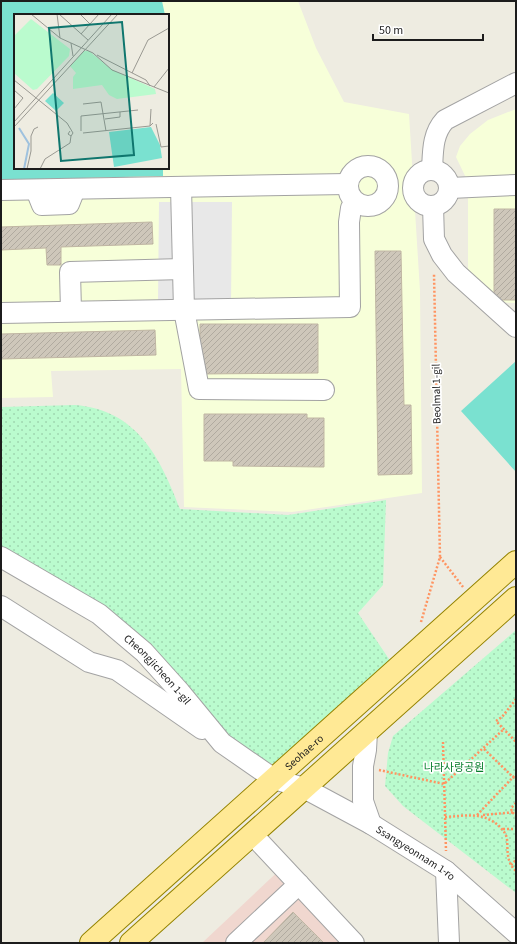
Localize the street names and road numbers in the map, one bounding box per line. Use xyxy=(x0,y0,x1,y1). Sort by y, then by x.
street label: Beolmal 1-gil xyxy=(428,364,445,424)
street label: Cheongjicheon 1-gil xyxy=(120,631,194,708)
street label: Seohae-ro xyxy=(282,731,327,774)
street label: Ssangyeonnam 1-ro xyxy=(373,822,459,884)

